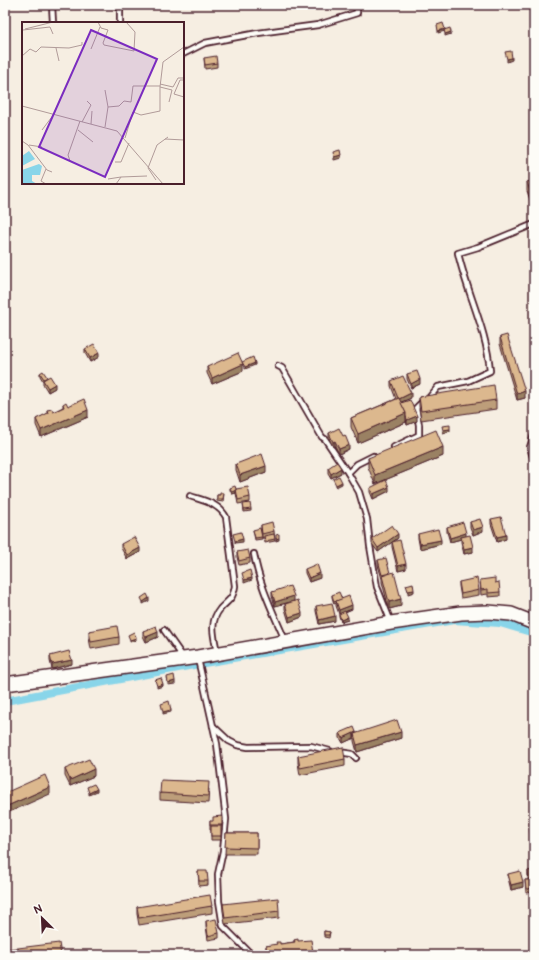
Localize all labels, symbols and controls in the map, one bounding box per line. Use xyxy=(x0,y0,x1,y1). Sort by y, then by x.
inset map xyxy=(22,22,184,184)
north arrow xyxy=(22,898,62,938)
text: N xyxy=(32,902,45,917)

